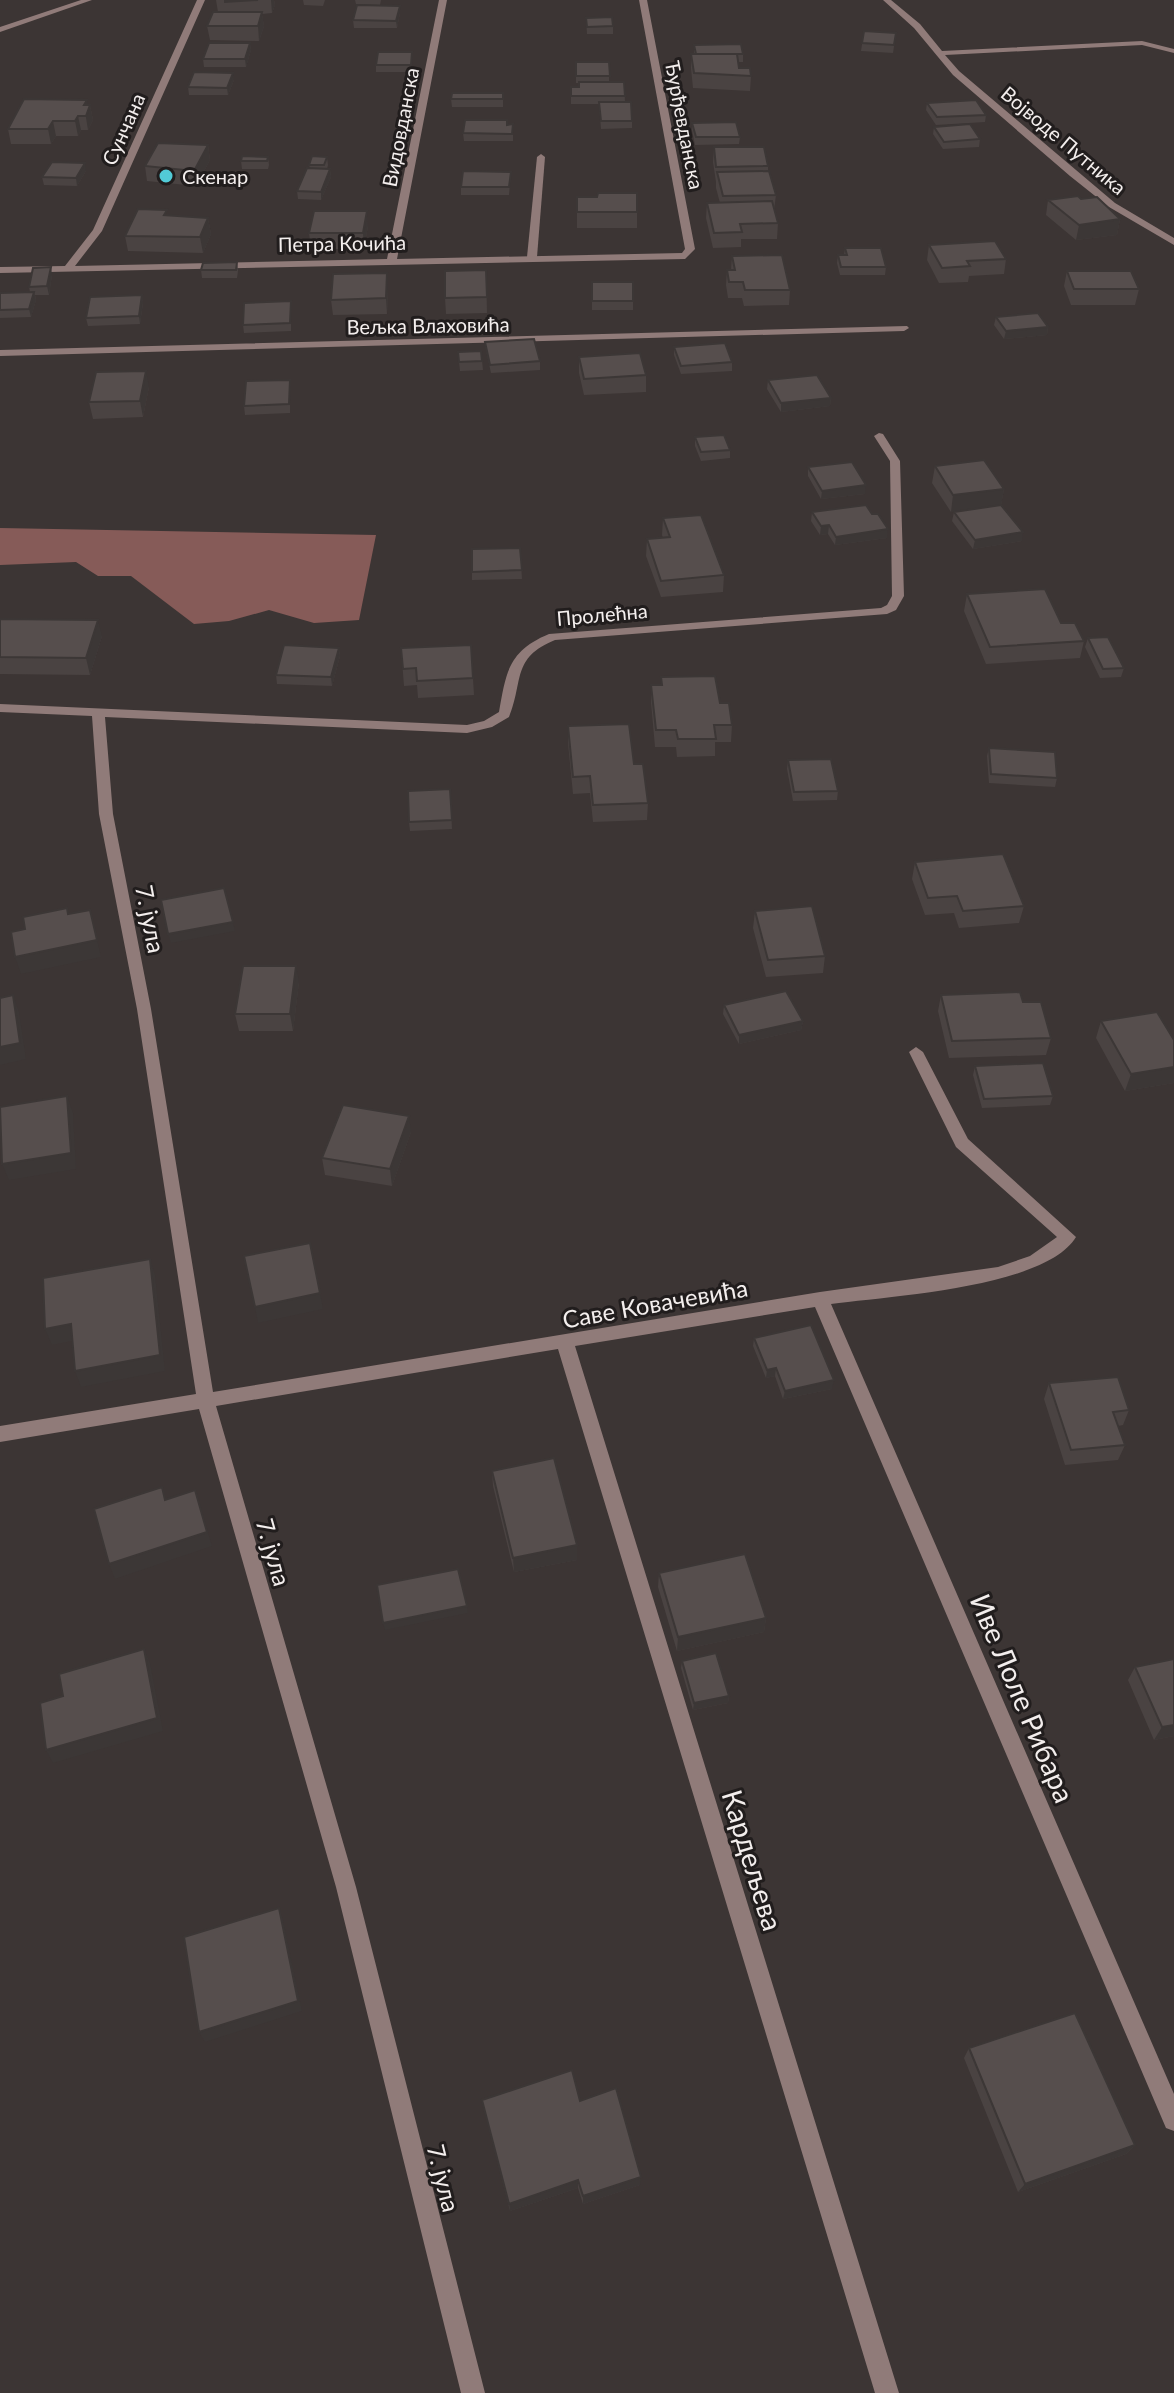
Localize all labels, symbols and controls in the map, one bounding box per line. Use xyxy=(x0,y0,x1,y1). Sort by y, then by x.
street label: Ђурђевданска xyxy=(661,59,709,191)
street label: Видовданска xyxy=(377,65,423,189)
street label: Војводе Путника xyxy=(997,81,1131,199)
street label: Сунчана xyxy=(97,89,149,169)
place label: Скенар xyxy=(182,164,248,188)
marker: Скенар xyxy=(157,167,175,185)
street label: Петра Кочића xyxy=(278,230,406,256)
street label: Вељка Влаховића xyxy=(346,312,510,338)
street label: Пролећна xyxy=(555,598,649,630)
street label: 7. јула xyxy=(130,882,172,956)
street label: Саве Ковачевића xyxy=(560,1272,750,1334)
street label: 7. јула xyxy=(251,1515,297,1589)
street label: Иве Лоле Рибара xyxy=(964,1589,1082,1807)
street label: Кардељева xyxy=(715,1785,791,1935)
street label: 7. јула xyxy=(422,2141,466,2215)

